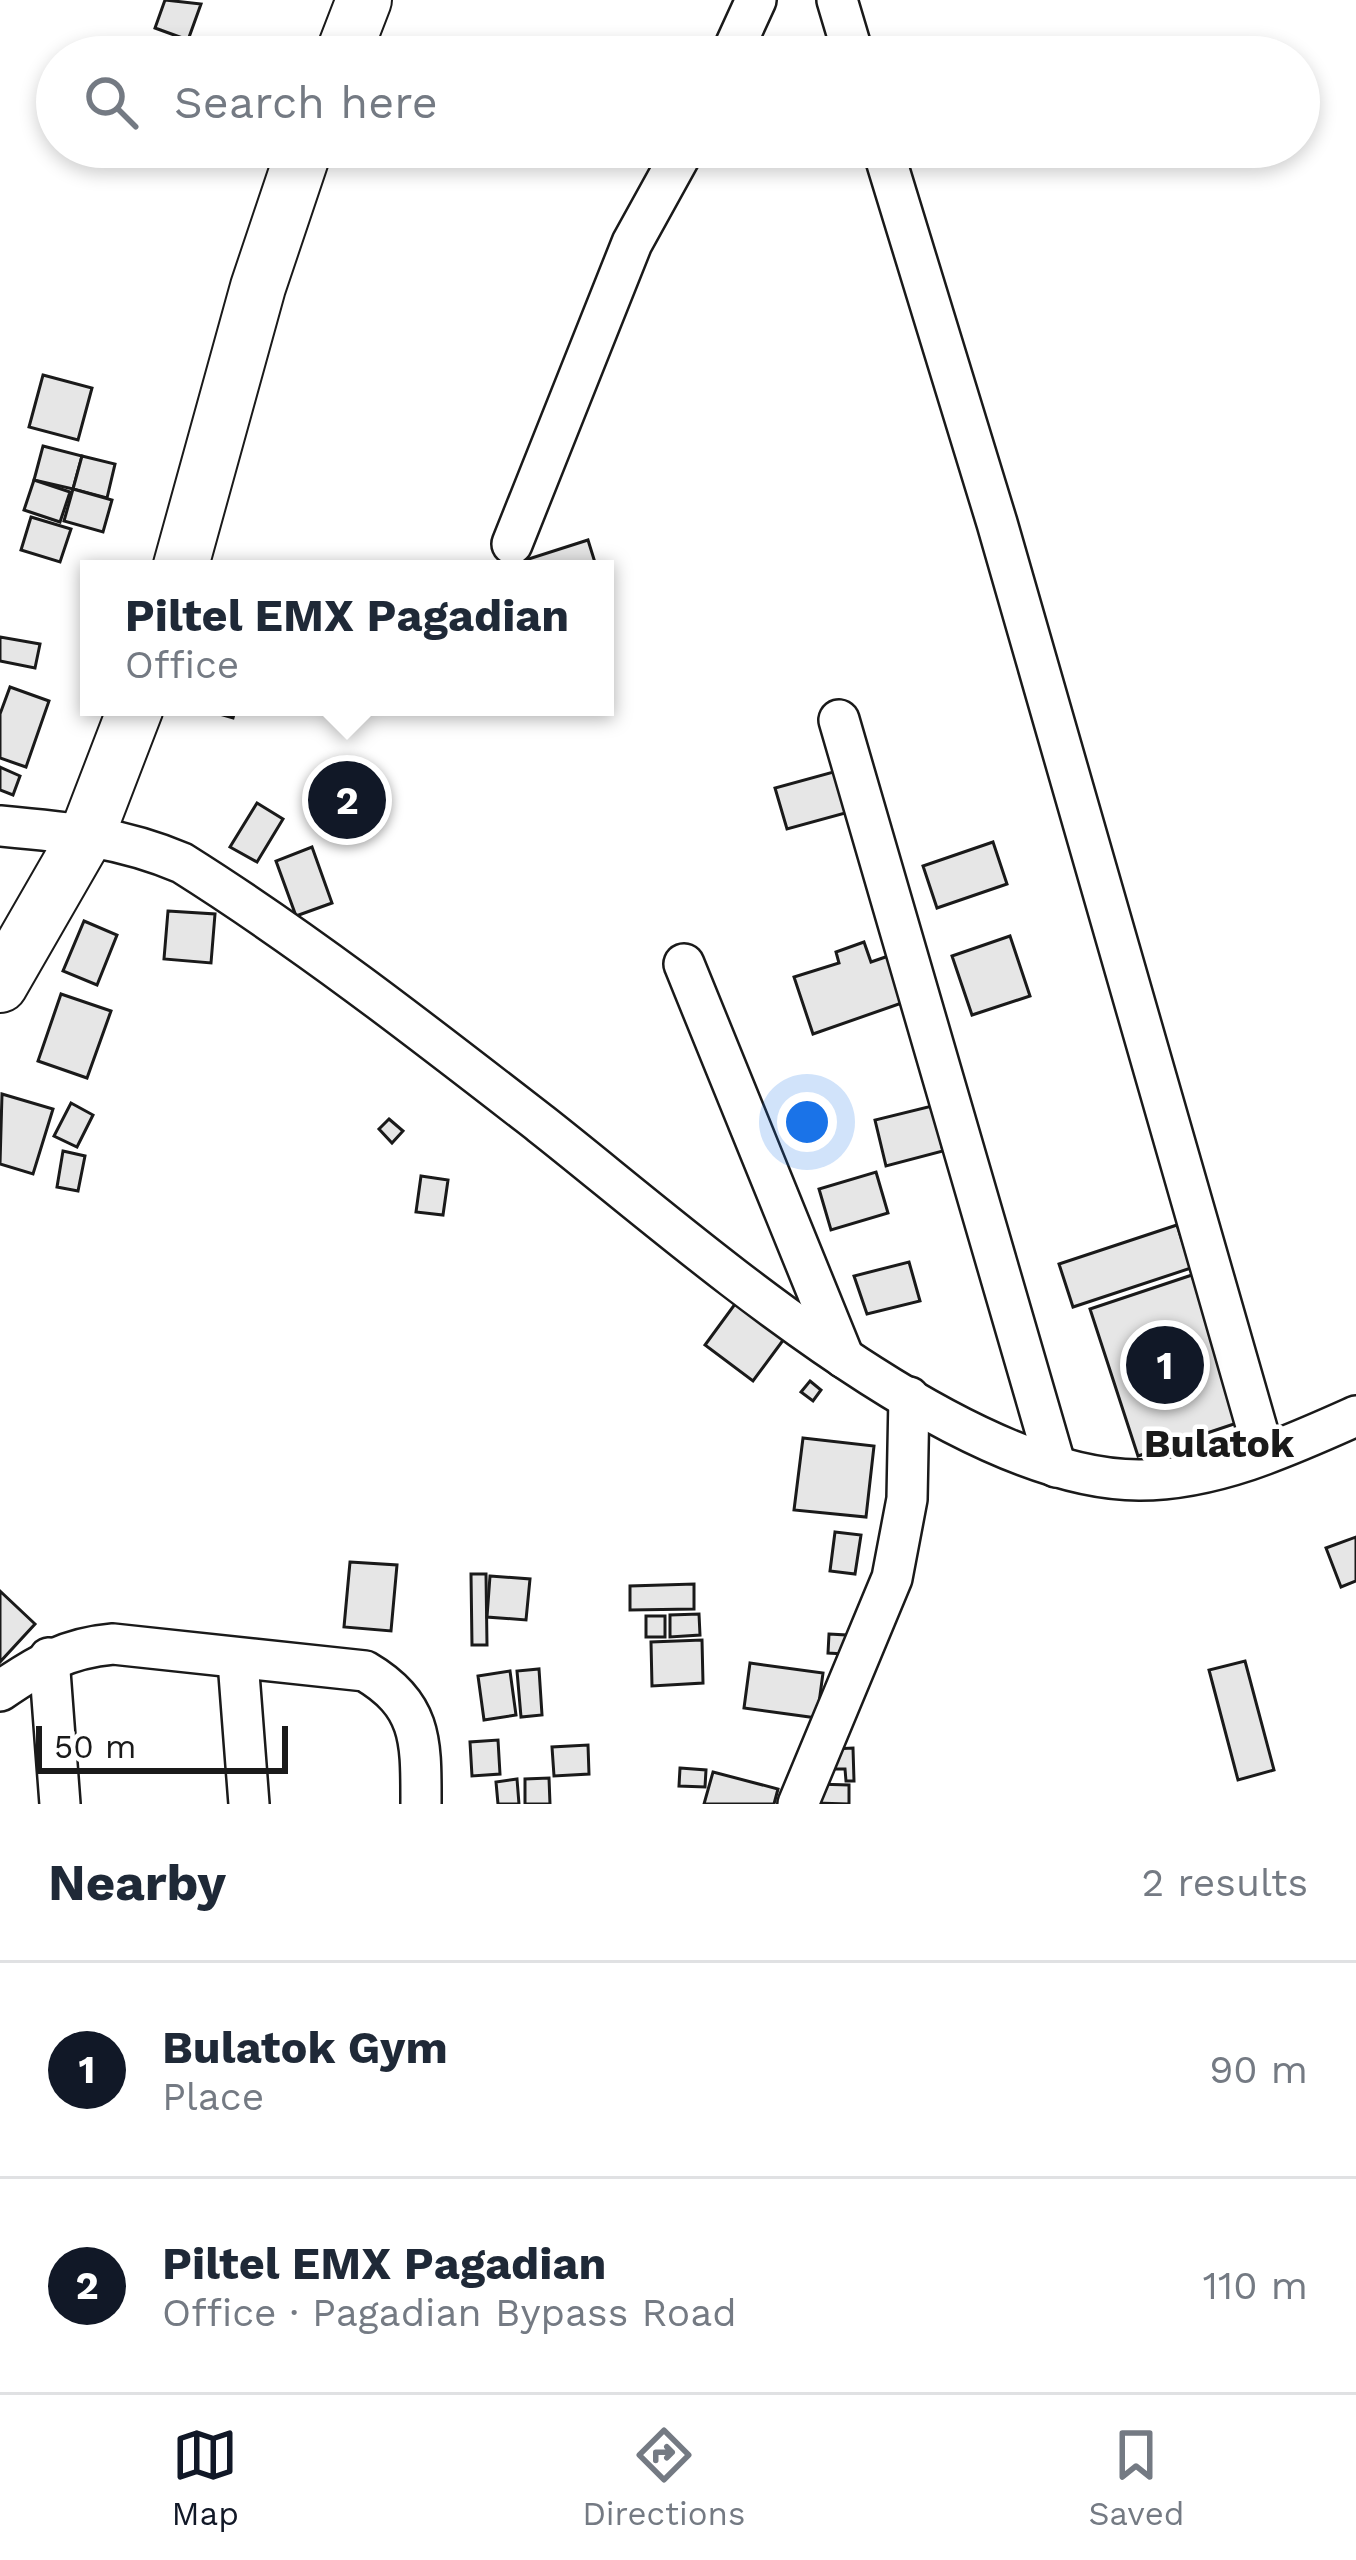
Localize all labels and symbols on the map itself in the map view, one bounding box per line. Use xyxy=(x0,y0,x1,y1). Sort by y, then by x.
pin: 2 xyxy=(308,755,386,845)
your location xyxy=(777,1092,837,1152)
pin: 1 xyxy=(1126,1320,1204,1410)
district label: Bulatok xyxy=(1144,1421,1295,1466)
scale bar xyxy=(36,1720,288,1773)

